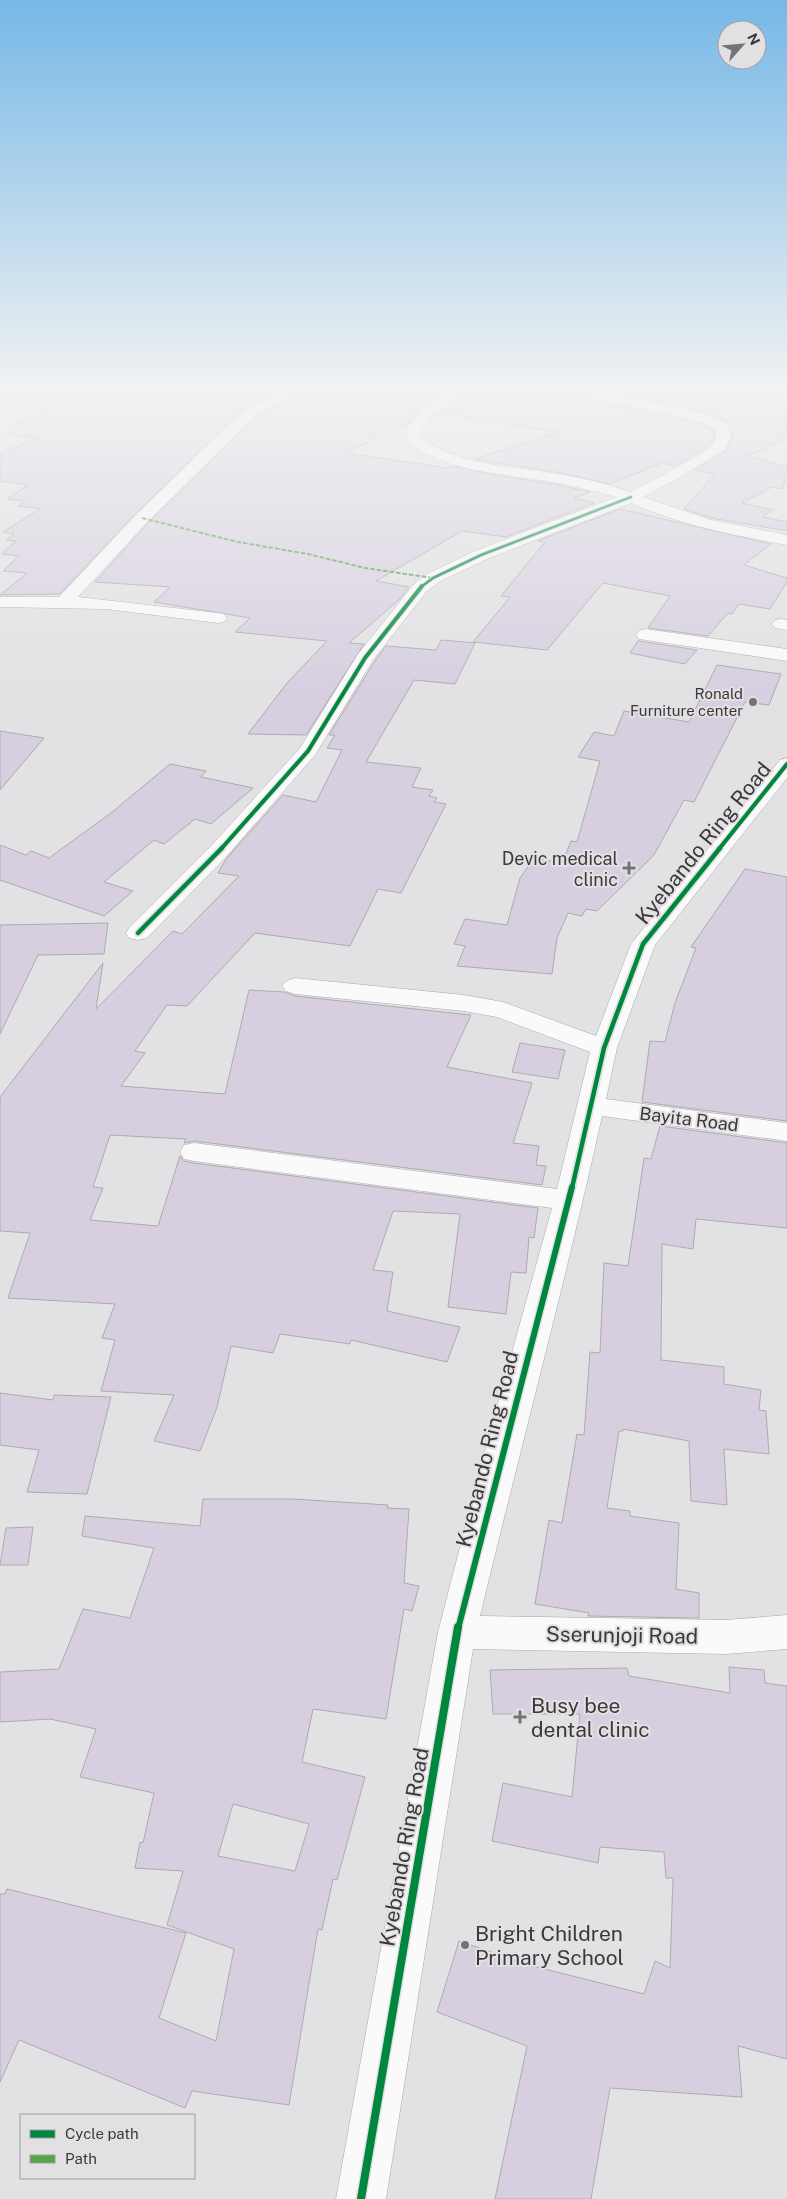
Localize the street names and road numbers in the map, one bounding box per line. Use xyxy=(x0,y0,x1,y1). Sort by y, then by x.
street label: Kyebando Ring Road xyxy=(630,757,776,929)
street label: Bayita Road xyxy=(638,1103,740,1135)
street label: Kyebando Ring Road xyxy=(451,1348,523,1550)
street label: Sserunjoji Road xyxy=(546,1621,698,1649)
street label: Kyebando Ring Road xyxy=(374,1746,434,1948)

